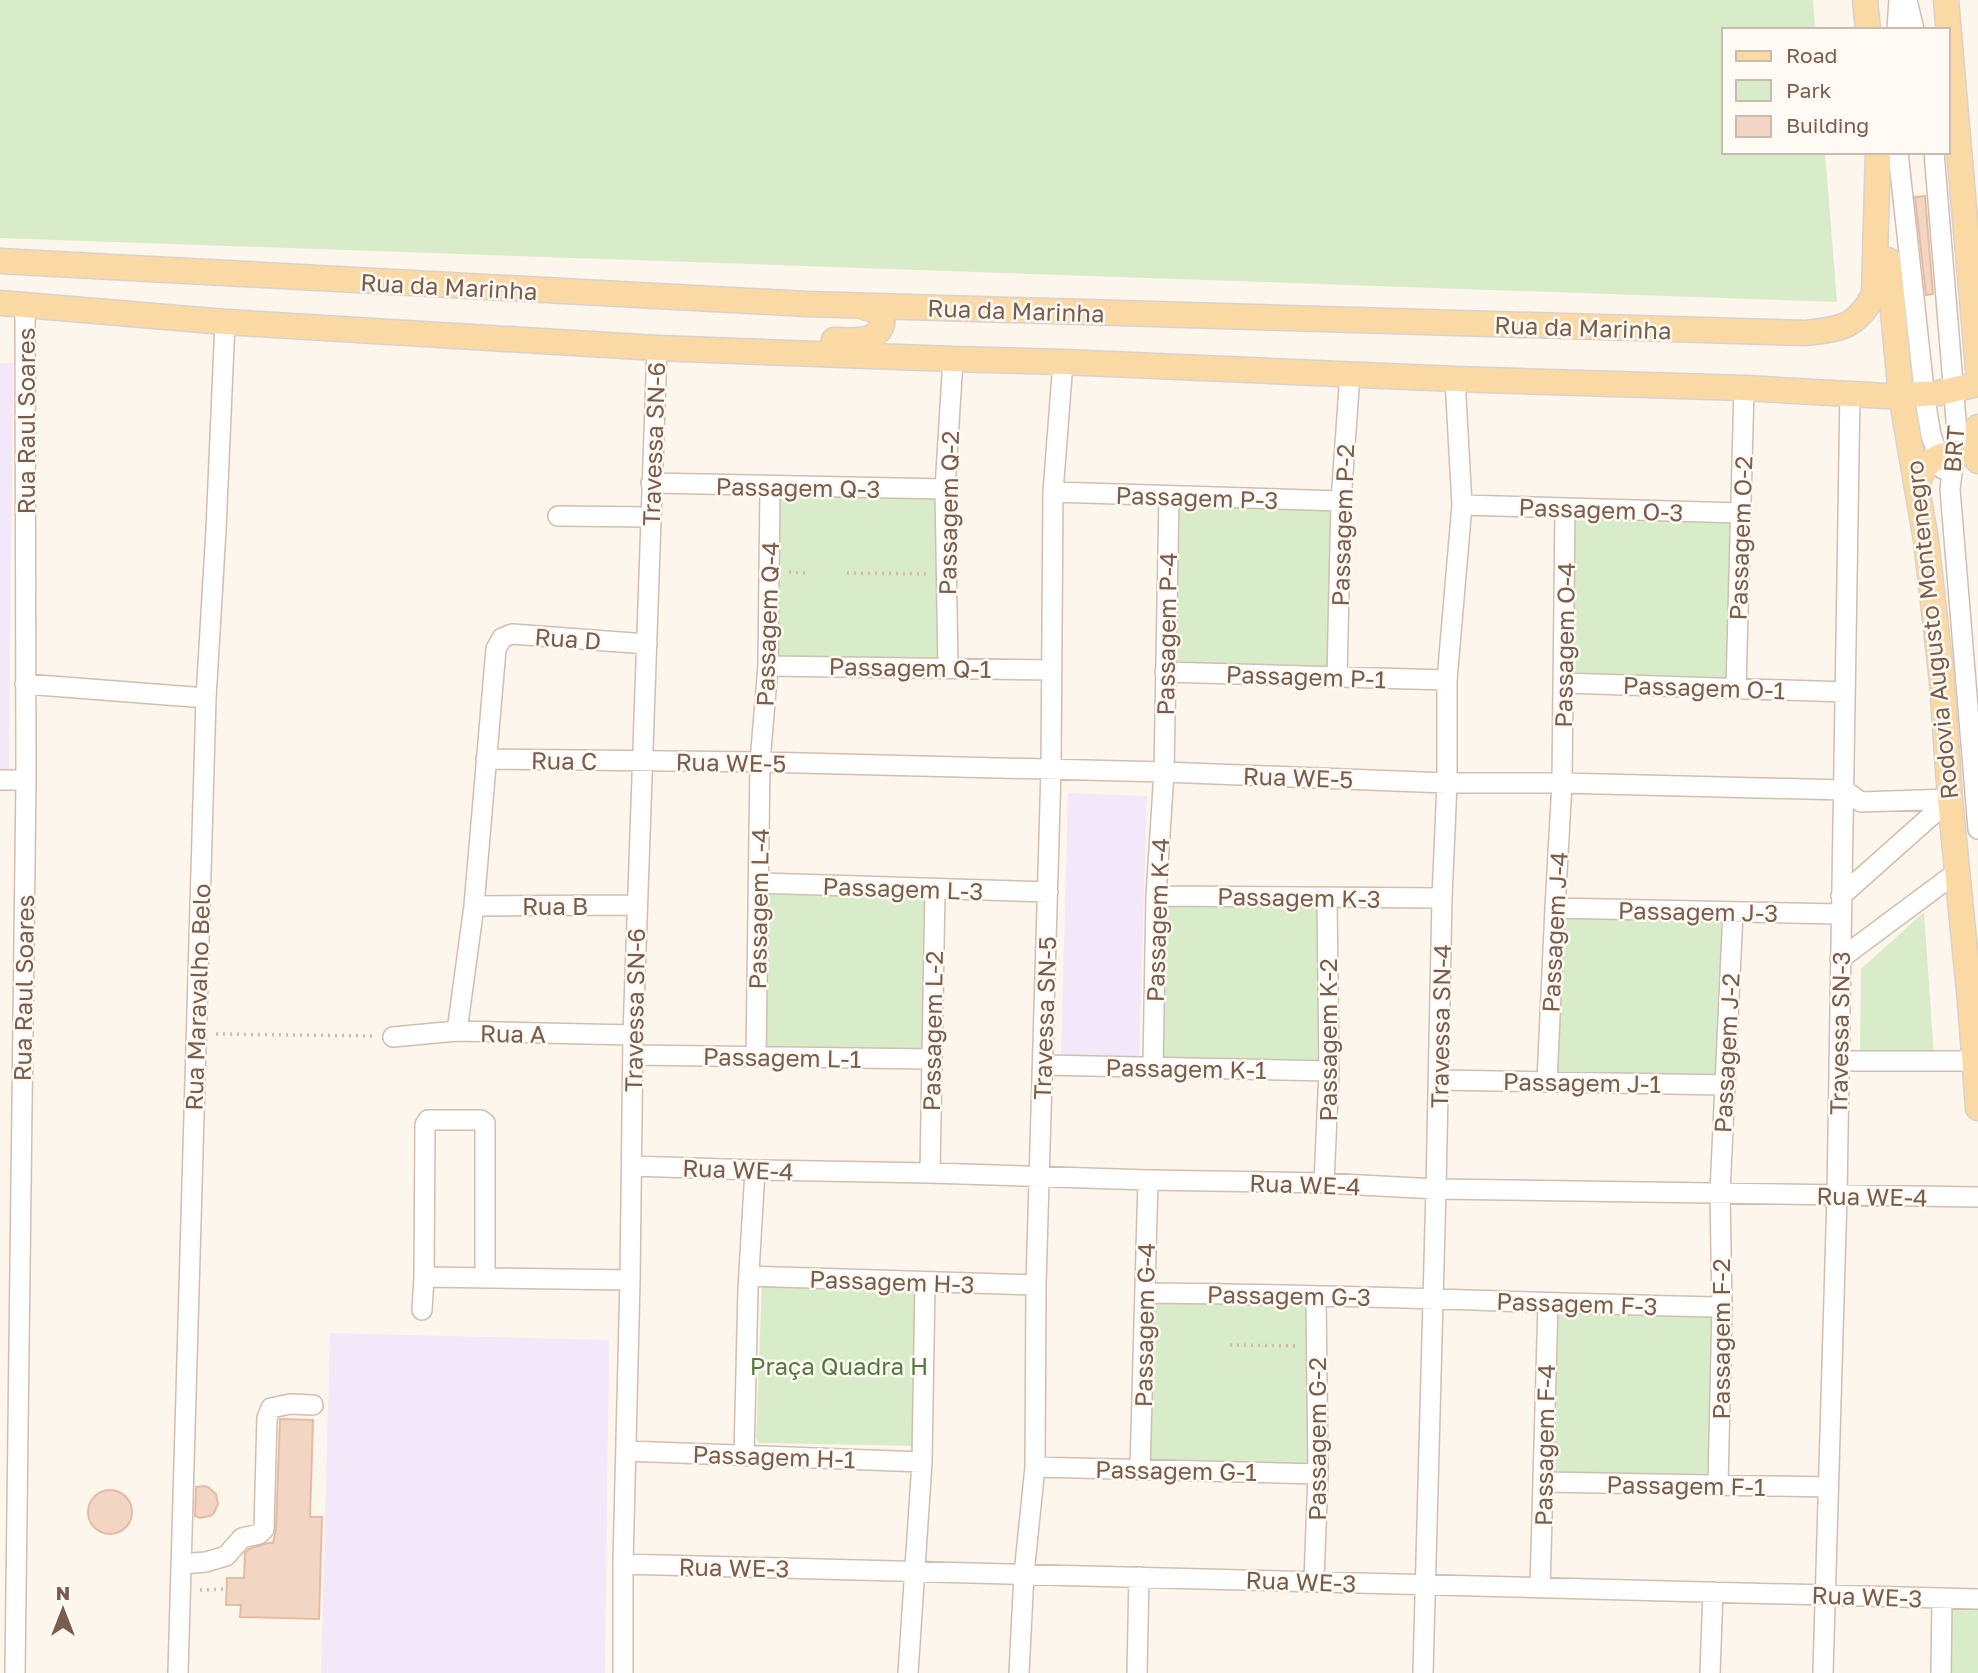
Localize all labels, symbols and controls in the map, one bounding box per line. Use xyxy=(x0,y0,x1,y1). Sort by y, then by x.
legend xyxy=(1722,28,1950,154)
text: Road xyxy=(1786,42,1837,68)
text: Park xyxy=(1786,77,1832,103)
text: Building xyxy=(1786,112,1869,138)
street label: Rua da Marinha xyxy=(360,267,538,305)
street label: Rua da Marinha xyxy=(927,292,1105,328)
street label: Rua da Marinha xyxy=(1494,309,1672,345)
street label: Rua Raul Soares xyxy=(11,328,40,514)
street label: Travessa SN-6 xyxy=(636,362,670,526)
street label: BRT xyxy=(1937,424,1970,474)
street label: Passagem Q-2 xyxy=(932,430,964,596)
street label: Passagem P-2 xyxy=(1325,443,1359,607)
street label: Passagem O-2 xyxy=(1723,455,1757,621)
street label: Rodovia Augusto Montenegro xyxy=(1899,459,1963,801)
street label: Passagem Q-3 xyxy=(715,471,881,503)
street label: Passagem P-3 xyxy=(1115,480,1279,514)
street label: Passagem O-3 xyxy=(1518,492,1684,526)
street label: Passagem Q-4 xyxy=(750,541,784,707)
street label: Passagem P-4 xyxy=(1150,552,1182,716)
street label: Passagem O-4 xyxy=(1548,562,1580,728)
street label: Rua D xyxy=(534,621,602,655)
street label: Passagem Q-1 xyxy=(829,651,991,683)
street label: Passagem P-1 xyxy=(1225,659,1387,693)
street label: Passagem O-1 xyxy=(1622,670,1786,704)
street label: Rua C xyxy=(531,745,597,775)
street label: Rua WE-5 xyxy=(675,747,787,777)
street label: Rua WE-5 xyxy=(1242,761,1354,793)
street label: Passagem L-4 xyxy=(742,828,774,990)
street label: Passagem K-4 xyxy=(1140,837,1174,1003)
street label: Passagem J-4 xyxy=(1535,851,1573,1013)
street label: Passagem L-3 xyxy=(822,871,984,905)
street label: Passagem K-3 xyxy=(1217,881,1381,913)
street label: Rua Maravalho Belo xyxy=(179,883,215,1111)
street label: Rua B xyxy=(522,891,588,920)
street label: Rua Raul Soares xyxy=(7,894,39,1082)
street label: Passagem J-3 xyxy=(1618,895,1778,927)
street label: Travessa SN-6 xyxy=(618,928,650,1092)
street label: Travessa SN-5 xyxy=(1027,936,1061,1100)
street label: Travessa SN-4 xyxy=(1424,944,1456,1108)
street label: Passagem L-2 xyxy=(916,950,948,1112)
street label: Travessa SN-3 xyxy=(1823,951,1855,1115)
street label: Passagem K-2 xyxy=(1313,958,1342,1122)
street label: Passagem J-2 xyxy=(1707,972,1745,1134)
street label: Rua A xyxy=(480,1018,546,1048)
street label: Passagem L-1 xyxy=(703,1041,861,1073)
street label: Passagem K-1 xyxy=(1105,1052,1267,1084)
street label: Passagem J-1 xyxy=(1503,1066,1661,1098)
street label: Rua WE-4 xyxy=(682,1153,794,1185)
street label: Rua WE-4 xyxy=(1249,1168,1361,1200)
street label: Rua WE-4 xyxy=(1816,1181,1928,1211)
street label: Passagem G-4 xyxy=(1128,1242,1160,1408)
street label: Passagem F-2 xyxy=(1706,1258,1735,1420)
street label: Passagem H-3 xyxy=(809,1264,975,1298)
street label: Passagem G-3 xyxy=(1207,1279,1371,1311)
street label: Passagem F-3 xyxy=(1496,1286,1658,1320)
park label: Praça Quadra H xyxy=(750,1351,928,1380)
street label: Passagem G-2 xyxy=(1302,1357,1331,1521)
street label: Passagem F-4 xyxy=(1528,1364,1560,1526)
street label: Passagem H-1 xyxy=(692,1439,856,1473)
street label: Passagem G-1 xyxy=(1095,1454,1257,1486)
street label: Passagem F-1 xyxy=(1606,1469,1766,1501)
street label: Rua WE-3 xyxy=(678,1552,790,1582)
street label: Rua WE-3 xyxy=(1245,1565,1357,1597)
north arrow xyxy=(28,1575,98,1645)
street label: Rua WE-3 xyxy=(1811,1580,1923,1612)
text: N xyxy=(56,1581,70,1604)

